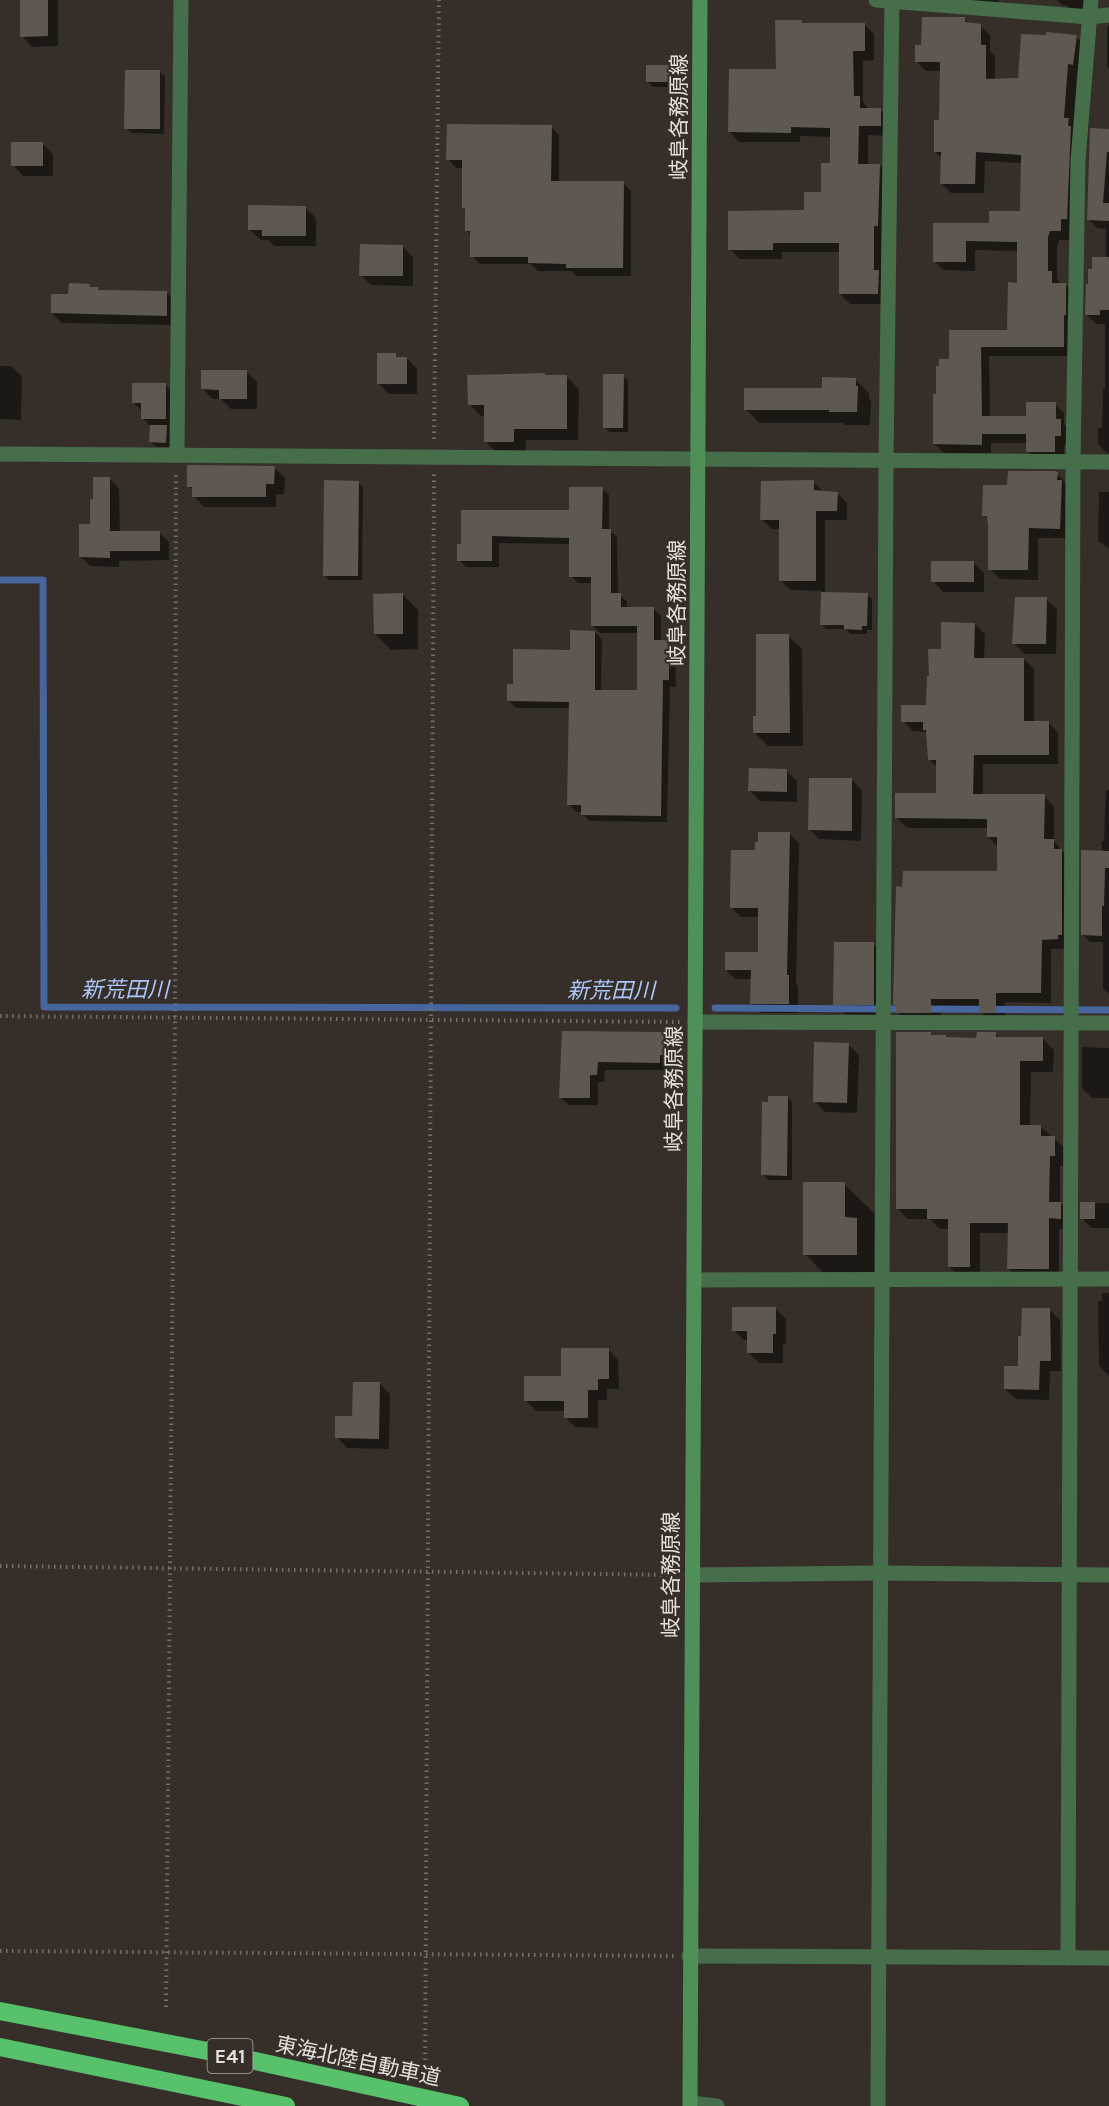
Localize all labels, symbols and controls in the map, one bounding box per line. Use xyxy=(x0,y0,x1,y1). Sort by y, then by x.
street label: 岐阜各務原線 xyxy=(667,54,691,180)
street label: 岐阜各務原線 xyxy=(665,540,689,666)
water label: 新荒田川 xyxy=(81,977,171,1003)
water label: 新荒田川 xyxy=(567,978,657,1004)
street label: 岐阜各務原線 xyxy=(662,1026,686,1152)
street label: 岐阜各務原線 xyxy=(659,1512,683,1638)
street label: 東海北陸自動車道 xyxy=(273,2032,443,2090)
road number: E41 xyxy=(208,2039,252,2073)

